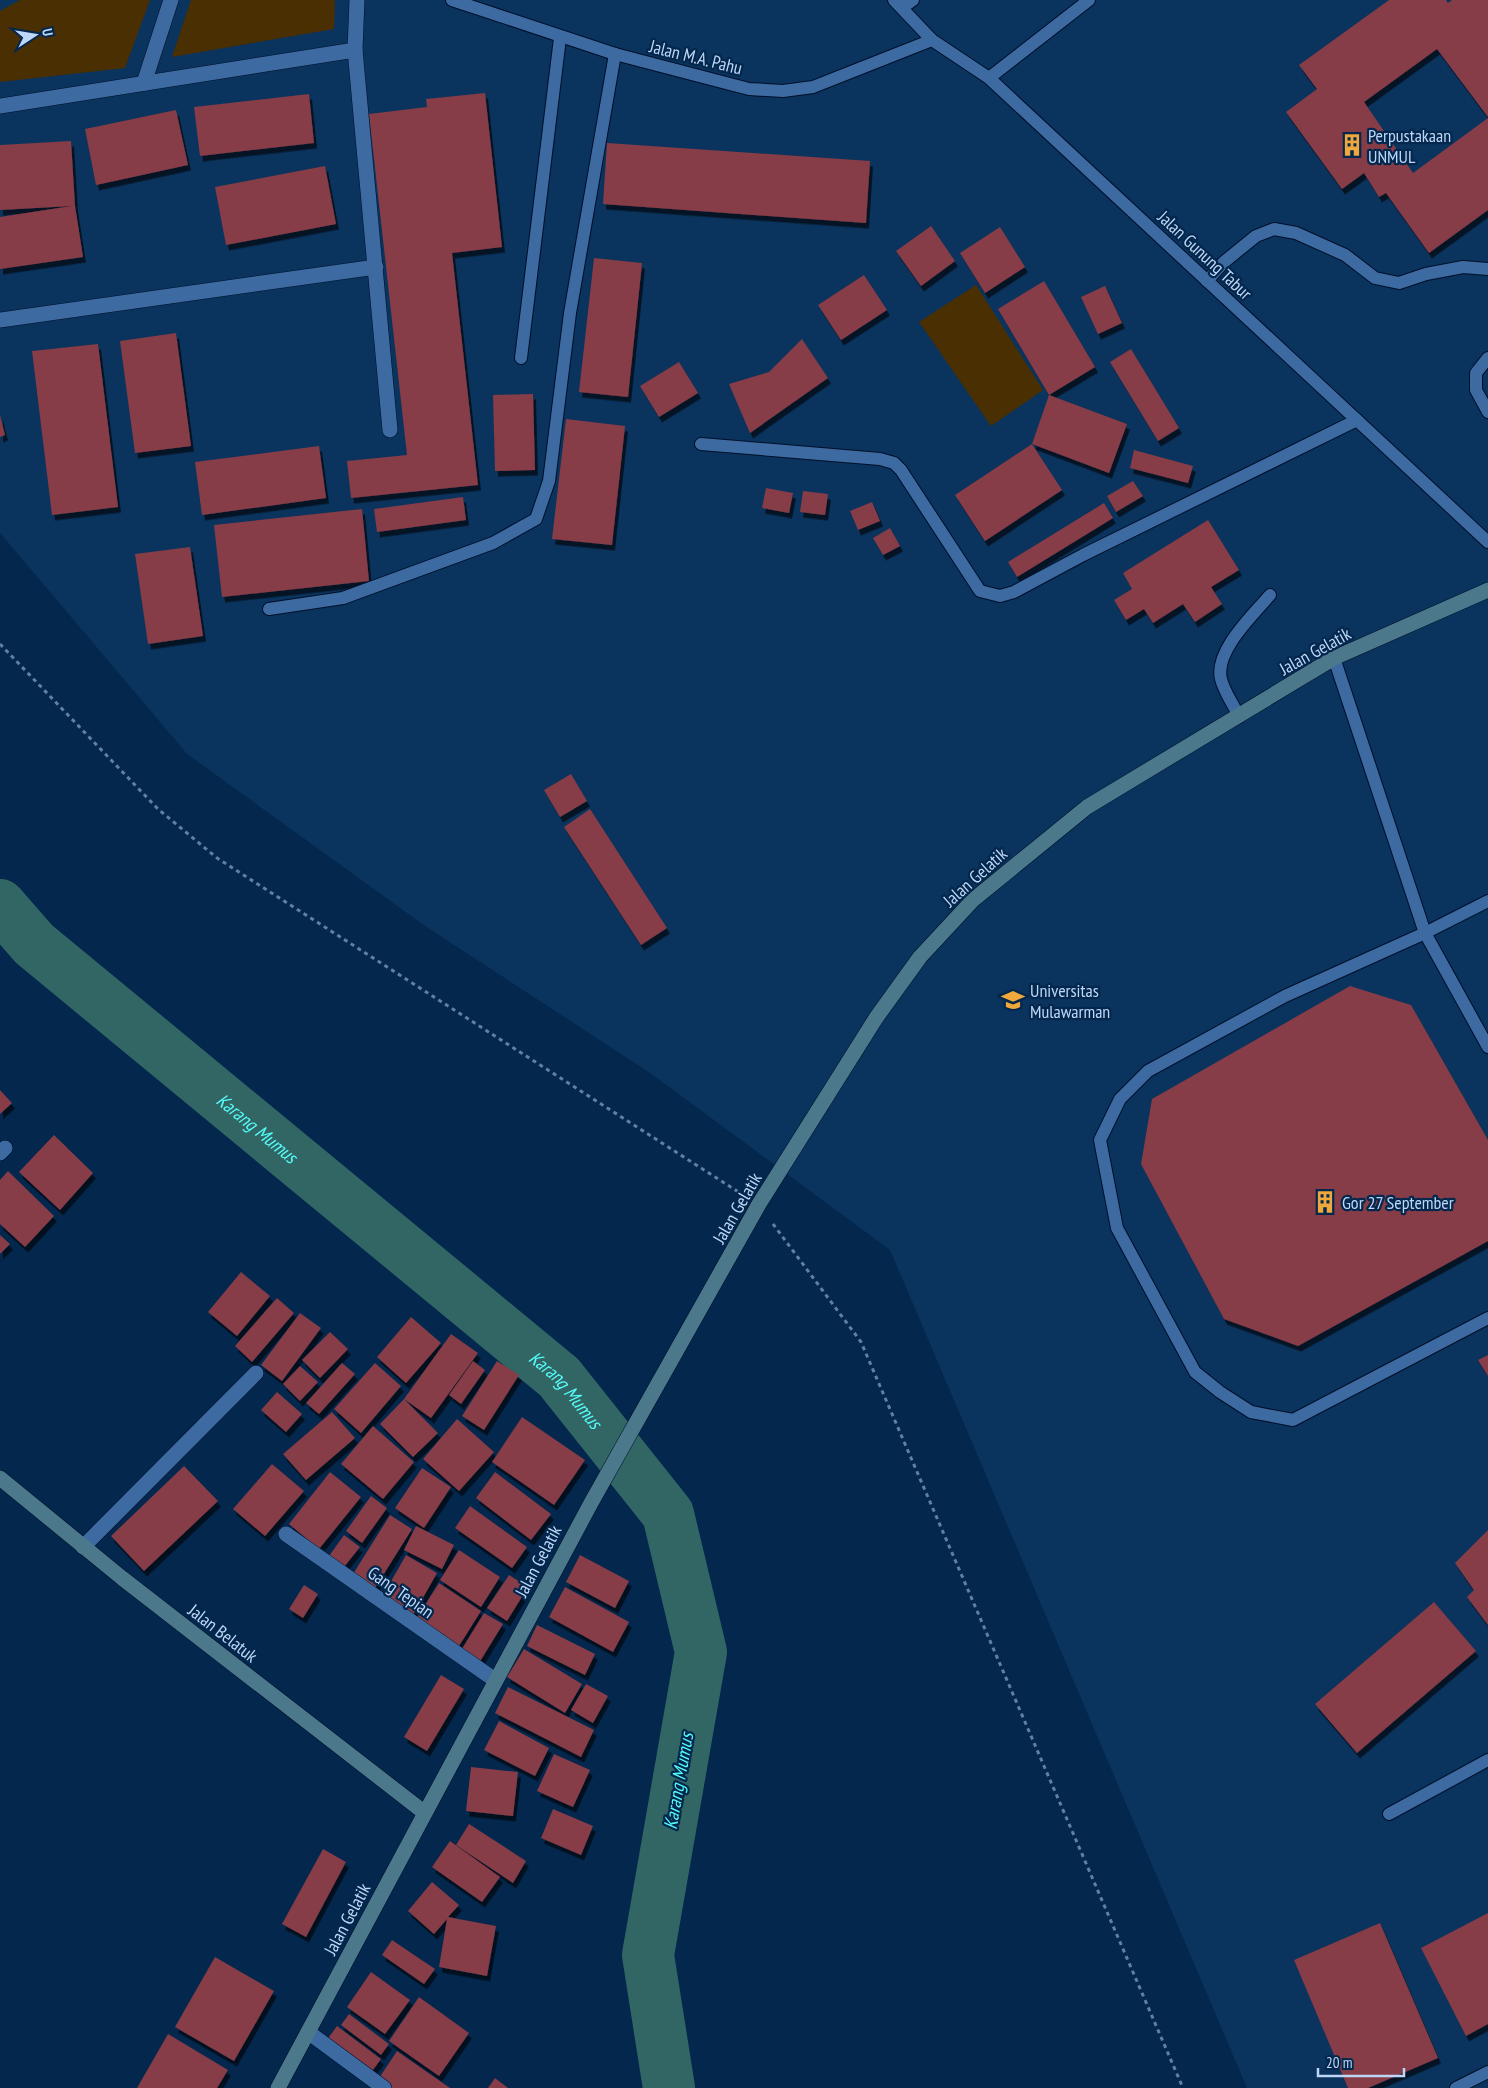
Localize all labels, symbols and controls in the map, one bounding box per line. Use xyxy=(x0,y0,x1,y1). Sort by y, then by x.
north arrow xyxy=(10,10,60,60)
text: U xyxy=(38,27,57,38)
street label: Jalan M.A. Pahu xyxy=(646,34,745,80)
place label: Perpustakaan UNMUL xyxy=(1368,124,1451,168)
building icon: Perpustakaan UNMUL xyxy=(1339,132,1365,158)
street label: Jalan Gunung Tabur xyxy=(1152,205,1257,304)
street label: Jalan Gelatik xyxy=(1274,622,1355,680)
street label: Jalan Gelatik xyxy=(938,842,1012,912)
place label: Universitas Mulawarman xyxy=(1030,979,1110,1023)
school or university icon: Universitas Mulawarman xyxy=(1000,987,1026,1013)
water label: Karang Mumus xyxy=(212,1088,304,1169)
street label: Jalan Gelatik xyxy=(707,1168,767,1248)
building icon: Gor 27 September xyxy=(1312,1189,1338,1215)
place label: Gor 27 September xyxy=(1342,1191,1454,1214)
water label: Karang Mumus xyxy=(524,1345,608,1435)
street label: Jalan Gelatik xyxy=(509,1521,567,1602)
street label: Gang Tepian xyxy=(363,1561,439,1623)
street label: Jalan Belatuk xyxy=(183,1598,262,1667)
water label: Karang Mumus xyxy=(658,1729,699,1831)
street label: Jalan Gelatik xyxy=(318,1879,376,1960)
scale bar xyxy=(1318,2046,1404,2078)
text: 20 m xyxy=(1326,2053,1352,2072)

